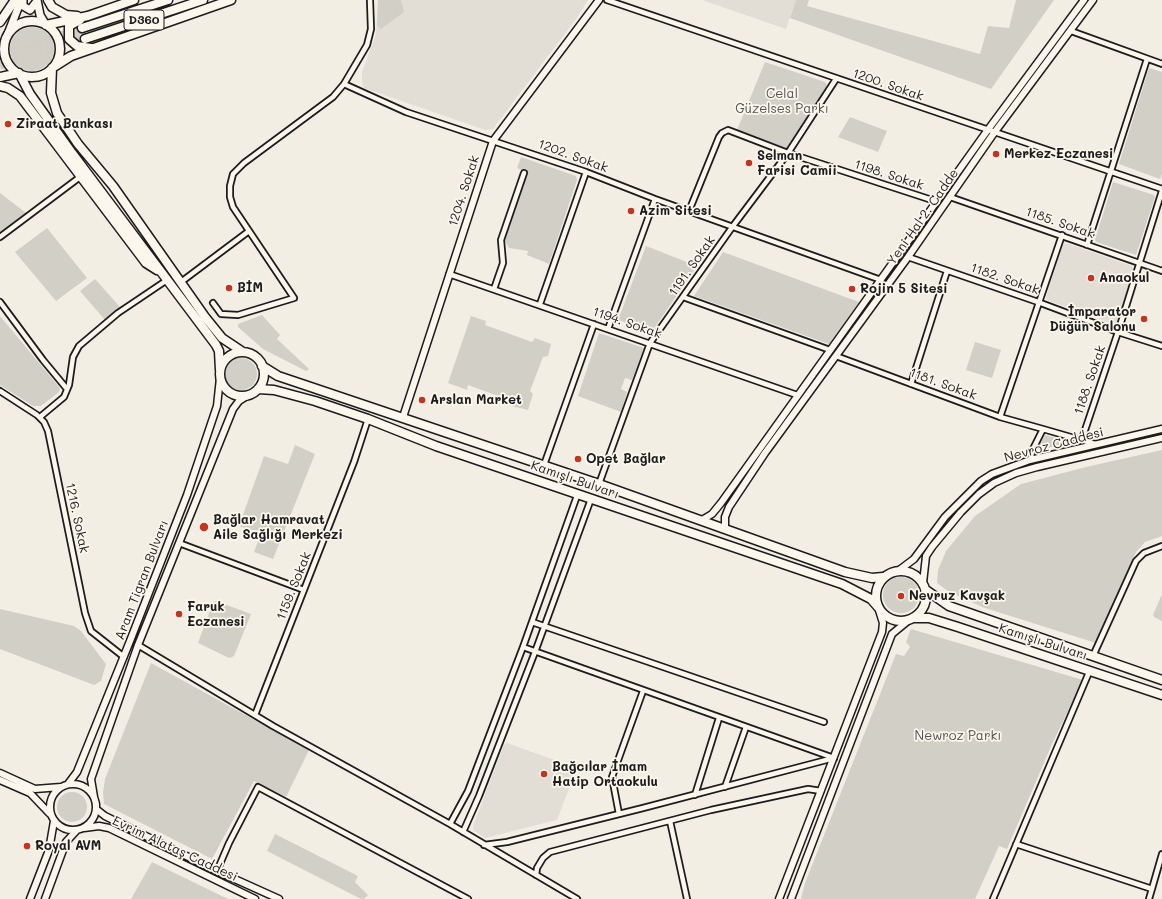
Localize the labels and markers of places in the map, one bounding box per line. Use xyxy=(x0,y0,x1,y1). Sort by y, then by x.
place label: Ziraat Bankası xyxy=(16,116,113,132)
marker: Ziraat Bankası xyxy=(3,119,13,129)
place label: Merkez Eczanesi xyxy=(1004,146,1113,162)
place label: Selman Farisi Camii xyxy=(757,148,837,179)
marker: Merkez Eczanesi xyxy=(991,149,1001,159)
marker: Selman Farisi Camii xyxy=(744,158,754,168)
place label: Azim Sitesi xyxy=(639,203,712,219)
marker: Azim Sitesi xyxy=(626,206,636,216)
place label: Anaokul xyxy=(1099,270,1149,286)
marker: Anaokul xyxy=(1086,273,1096,283)
place label: BİM xyxy=(237,280,263,296)
place label: Rojin 5 Sitesi xyxy=(860,281,948,297)
marker: BİM xyxy=(224,283,234,293)
marker: Rojin 5 Sitesi xyxy=(847,284,857,294)
place label: İmparator Düğün Salonu xyxy=(1049,304,1136,335)
marker: İmparator Düğün Salonu xyxy=(1139,314,1149,324)
place label: Arslan Market xyxy=(430,392,522,408)
marker: Arslan Market xyxy=(417,395,427,405)
place label: Opet Bağlar xyxy=(586,451,666,467)
marker: Opet Bağlar xyxy=(573,454,583,464)
place label: Bağlar Hamravat Aile Sağlığı Merkezi xyxy=(213,512,343,543)
marker: Bağlar Hamravat Aile Sağlığı Merkezi xyxy=(198,521,210,533)
place label: Nevruz Kavşak xyxy=(909,588,1005,604)
marker: Nevruz Kavşak xyxy=(896,591,906,601)
place label: Faruk Eczanesi xyxy=(187,599,245,630)
marker: Faruk Eczanesi xyxy=(174,609,184,619)
place label: Bağcılar İmam Hatip Ortaokulu xyxy=(552,759,658,790)
marker: Bağcılar İmam Hatip Ortaokulu xyxy=(539,769,549,779)
place label: Royal AVM xyxy=(35,838,101,854)
marker: Royal AVM xyxy=(22,841,32,851)

